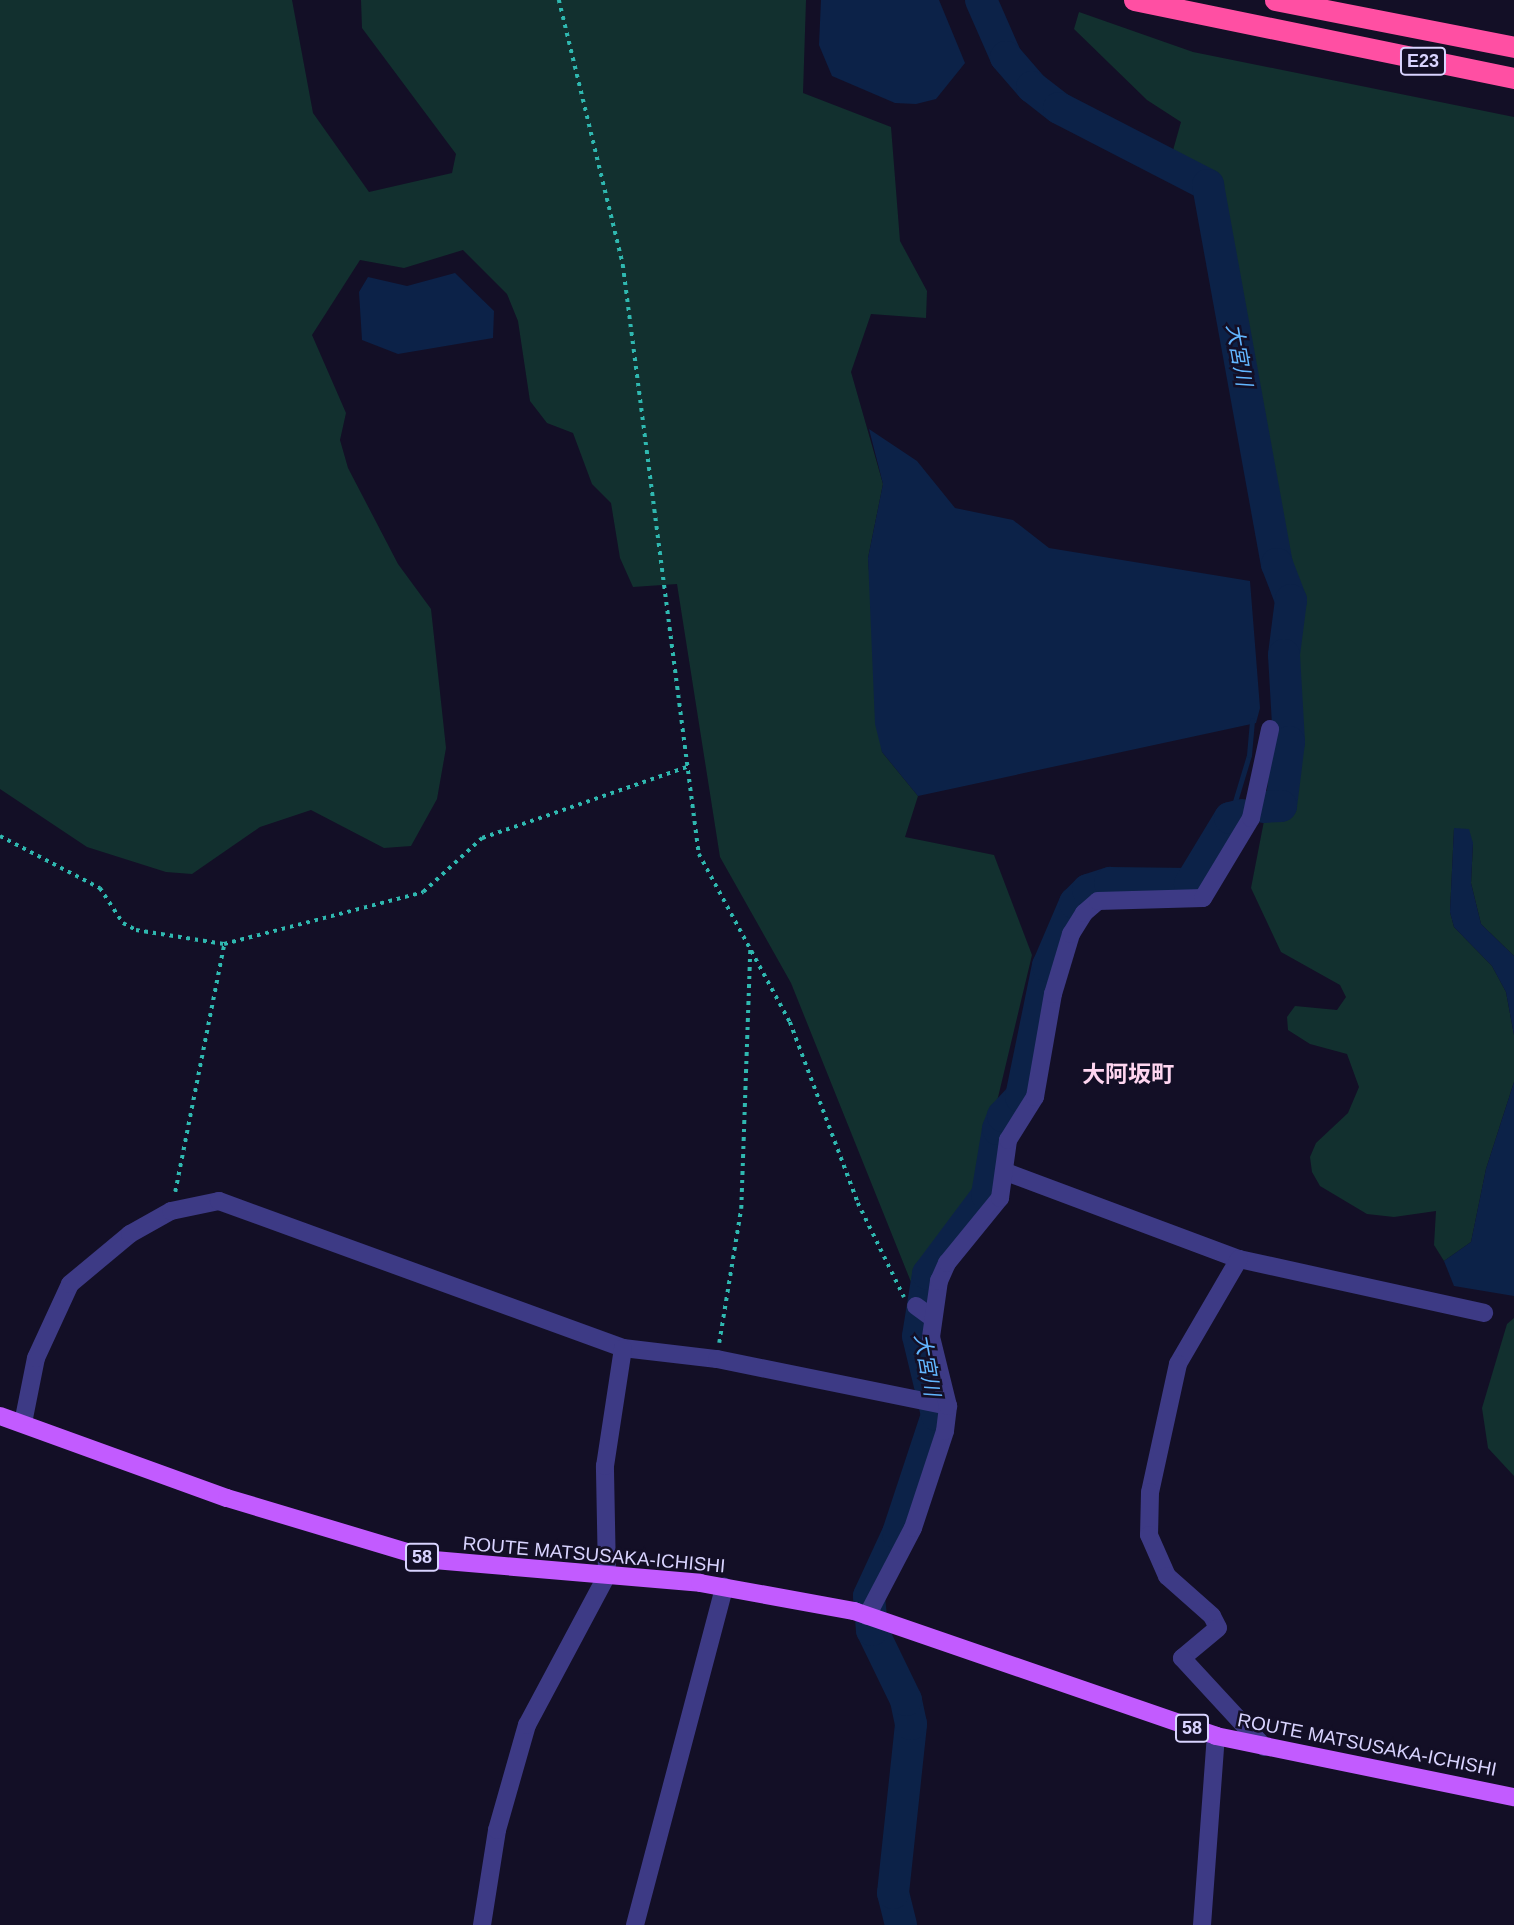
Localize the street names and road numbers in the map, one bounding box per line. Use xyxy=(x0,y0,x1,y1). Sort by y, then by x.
road number: E23 xyxy=(1398,46,1448,76)
street label: ROUTE MATSUSAKA-ICHISHI xyxy=(462,1532,726,1578)
road number: 58 xyxy=(404,1542,440,1572)
street label: ROUTE MATSUSAKA-ICHISHI xyxy=(1235,1709,1499,1781)
road number: 58 xyxy=(1174,1714,1210,1742)

